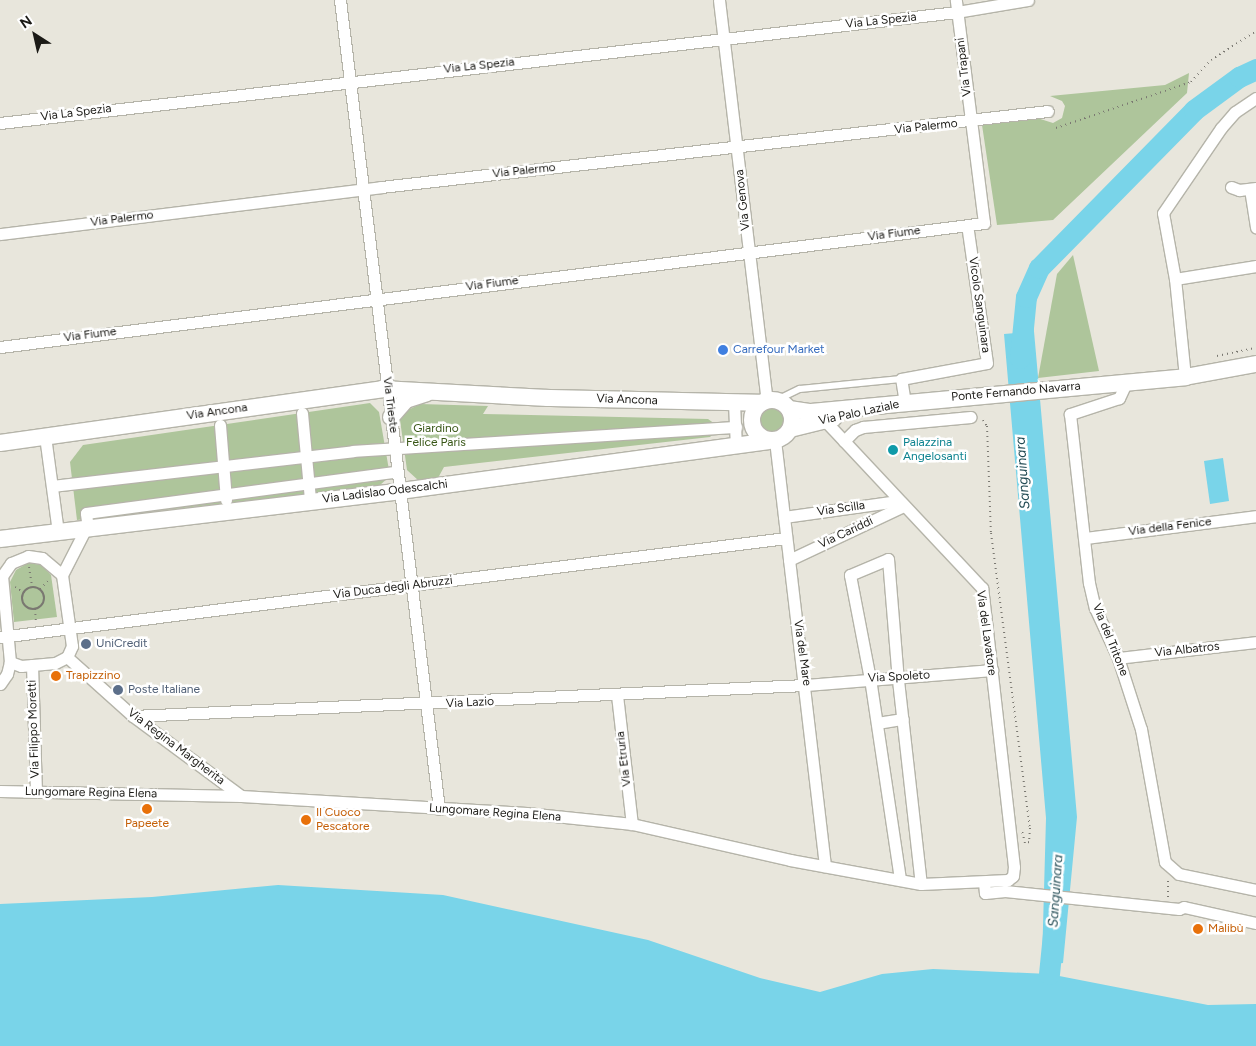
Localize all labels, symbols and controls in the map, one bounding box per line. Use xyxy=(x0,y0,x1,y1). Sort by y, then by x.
north arrow xyxy=(10,10,60,60)
street label: Via La Spezia xyxy=(845,10,917,32)
text: N xyxy=(17,12,35,32)
street label: Via Trapani xyxy=(953,37,975,97)
street label: Via La Spezia xyxy=(443,55,515,77)
street label: Via La Spezia xyxy=(40,102,112,124)
street label: Via Palermo xyxy=(894,117,958,137)
street label: Via Palermo xyxy=(492,161,556,181)
street label: Via Genova xyxy=(733,169,753,231)
street label: Via Palermo xyxy=(90,208,154,230)
street label: Via Fiume xyxy=(867,224,921,244)
street label: Vicolo Sanguinara xyxy=(965,256,993,354)
street label: Via Fiume xyxy=(465,274,519,294)
street label: Via Fiume xyxy=(63,325,117,345)
place label: Carrefour Market xyxy=(733,343,825,357)
marker: Carrefour Market xyxy=(717,344,729,356)
street label: Via Trieste xyxy=(379,376,401,434)
street label: Ponte Fernando Navarra xyxy=(951,379,1081,405)
street label: Via Ancona xyxy=(596,392,658,408)
street label: Via Palo Laziale xyxy=(817,397,901,429)
street label: Via Ancona xyxy=(186,401,248,423)
park label: Giardino Felice Paris xyxy=(406,422,466,450)
place label: Palazzina Angelosanti xyxy=(903,436,967,464)
water label: Sanguinara xyxy=(1012,436,1034,510)
marker: Palazzina Angelosanti xyxy=(887,444,899,456)
street label: Via Ladislao Odescalchi xyxy=(321,477,449,507)
street label: Via Scilla xyxy=(816,499,866,519)
street label: Via Cariddi xyxy=(816,514,876,552)
street label: Via della Fenice xyxy=(1128,515,1212,539)
street label: Via Duca degli Abruzzi xyxy=(332,574,454,602)
street label: Via del Lavatore xyxy=(973,589,999,677)
street label: Via del Tritone xyxy=(1089,602,1131,678)
street label: Via del Mare xyxy=(790,619,814,687)
place label: UniCredit xyxy=(96,637,148,651)
marker: UniCredit xyxy=(80,638,92,650)
street label: Via Albatros xyxy=(1154,639,1220,661)
street label: Via Spoleto xyxy=(868,668,930,686)
place label: Trapizzino xyxy=(66,669,120,683)
marker: Trapizzino xyxy=(50,670,62,682)
street label: Via Filippo Moretti xyxy=(25,679,43,779)
place label: Poste Italiane xyxy=(128,683,200,697)
marker: Poste Italiane xyxy=(112,684,124,696)
street label: Via Lazio xyxy=(446,695,494,711)
street label: Via Regina Margherita xyxy=(125,706,227,788)
street label: Via Etruria xyxy=(613,731,635,787)
street label: Lungomare Regina Elena xyxy=(25,785,157,801)
street label: Lungomare Regina Elena xyxy=(428,801,562,825)
marker: Papeete xyxy=(141,803,153,815)
place label: Il Cuoco Pescatore xyxy=(316,806,370,834)
marker: Il Cuoco Pescatore xyxy=(300,814,312,826)
place label: Papeete xyxy=(125,817,169,831)
water label: Sanguinara xyxy=(1045,854,1067,928)
place label: Malibù xyxy=(1208,922,1243,936)
marker: Malibù xyxy=(1192,923,1204,935)

